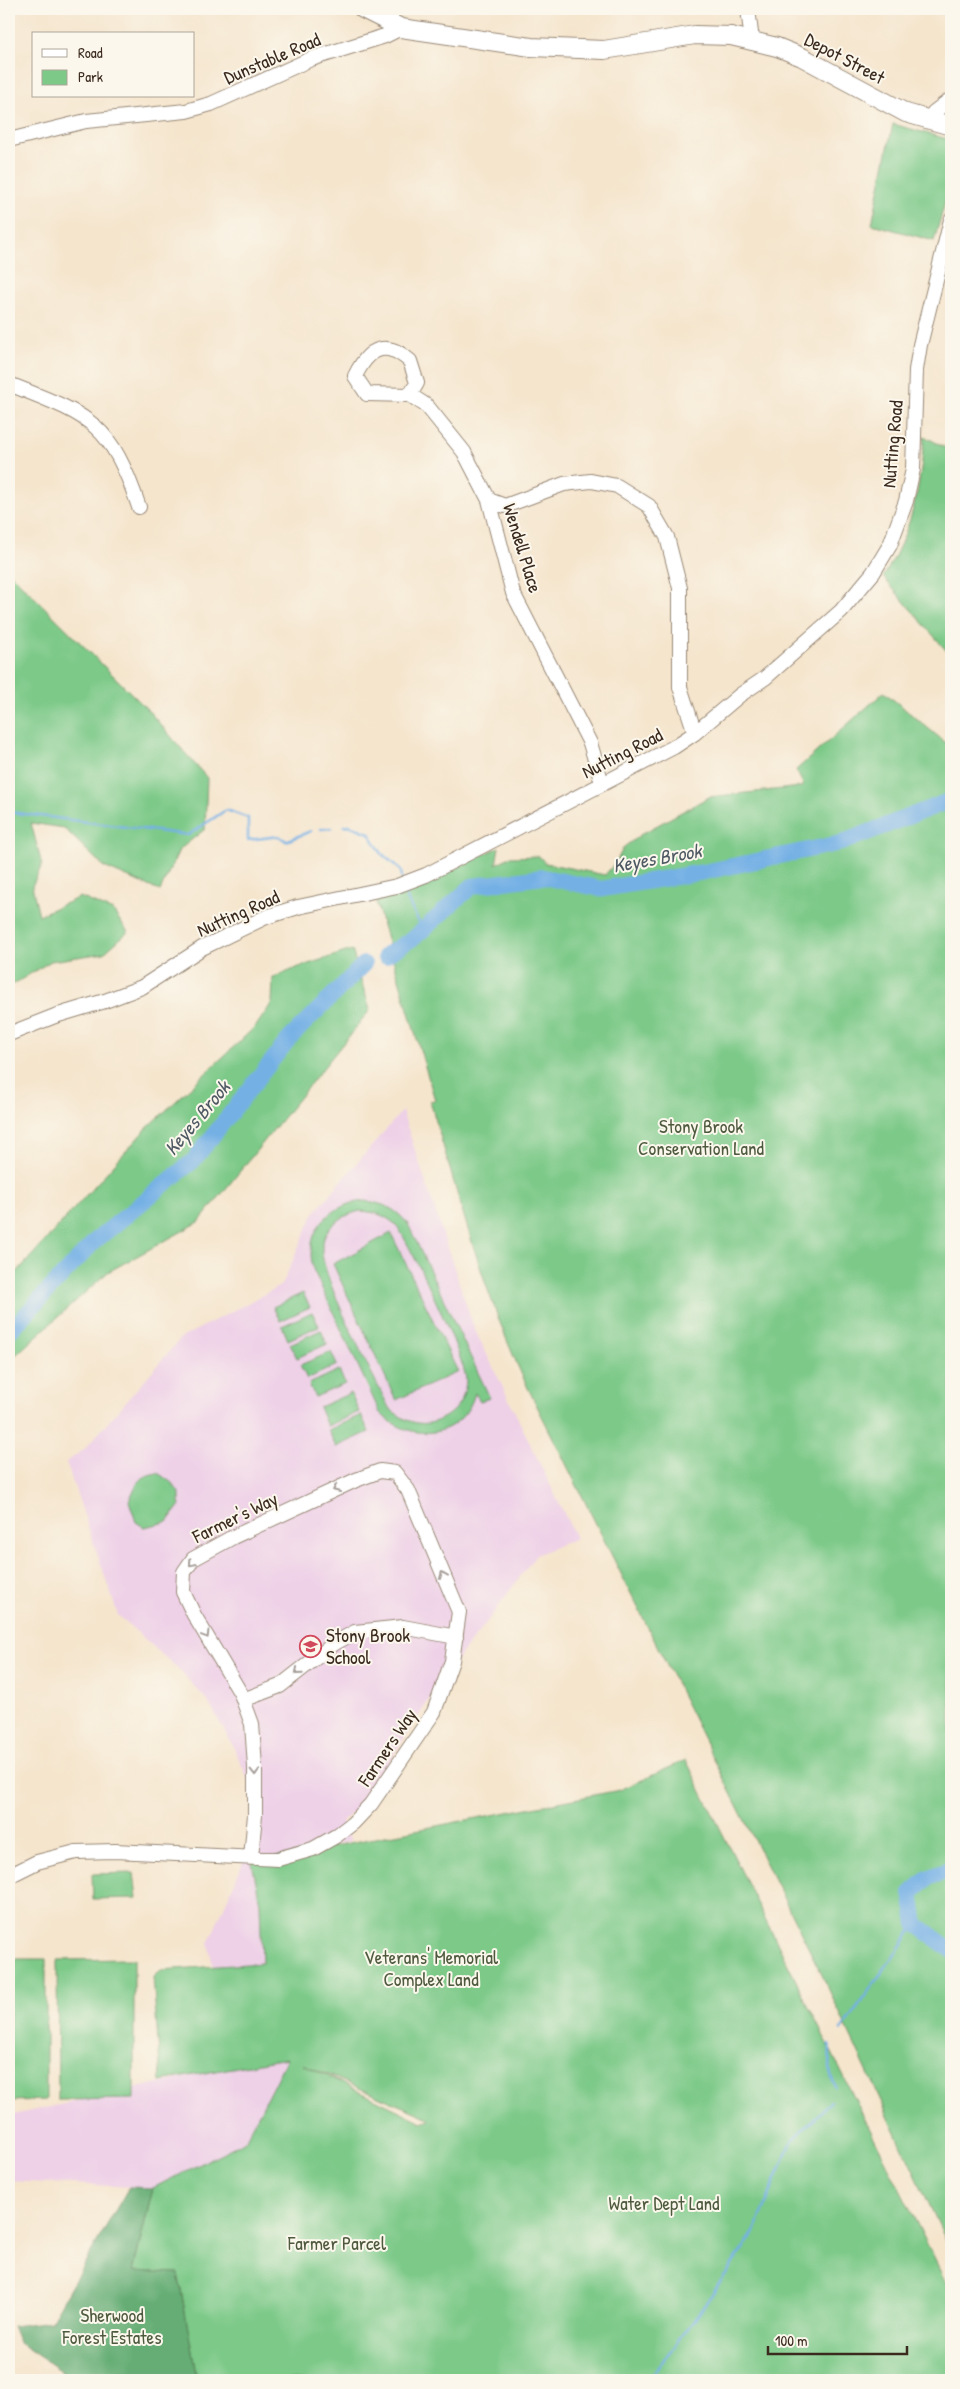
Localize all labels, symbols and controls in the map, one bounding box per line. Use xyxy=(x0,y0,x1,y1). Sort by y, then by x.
street label: Dunstable Road xyxy=(220,26,325,90)
street label: Depot Street xyxy=(800,26,890,90)
legend xyxy=(32,32,195,98)
text: Road xyxy=(78,42,103,63)
text: Park xyxy=(78,66,103,87)
street label: Nutting Road xyxy=(875,399,909,489)
street label: Wendell Place xyxy=(497,500,549,596)
street label: Nutting Road xyxy=(577,721,667,784)
water label: Keyes Brook xyxy=(611,836,705,880)
street label: Nutting Road xyxy=(193,883,284,943)
water label: Keyes Brook xyxy=(158,1073,238,1161)
park label: Stony Brook Conservation Land xyxy=(638,1113,764,1161)
one-way arrow xyxy=(332,1483,341,1493)
street label: Farmer's Way xyxy=(187,1485,282,1549)
one-way arrow xyxy=(188,1557,197,1566)
one-way arrow xyxy=(439,1571,449,1580)
place label: Stony Brook School xyxy=(326,1622,410,1670)
one-way arrow xyxy=(199,1630,209,1639)
school or university icon: Stony Brook School xyxy=(298,1634,322,1658)
one-way arrow xyxy=(295,1667,304,1676)
street label: Farmers Way xyxy=(351,1703,423,1792)
one-way arrow xyxy=(250,1768,260,1776)
park label: Veterans' Memorial Complex Land xyxy=(364,1944,499,1992)
park label: Water Dept Land xyxy=(608,2190,720,2216)
park label: Farmer Parcel xyxy=(287,2230,387,2256)
park label: Sherwood Forest Estates xyxy=(62,2302,162,2350)
scale bar xyxy=(768,2324,906,2356)
text: 100 m xyxy=(775,2330,808,2351)

